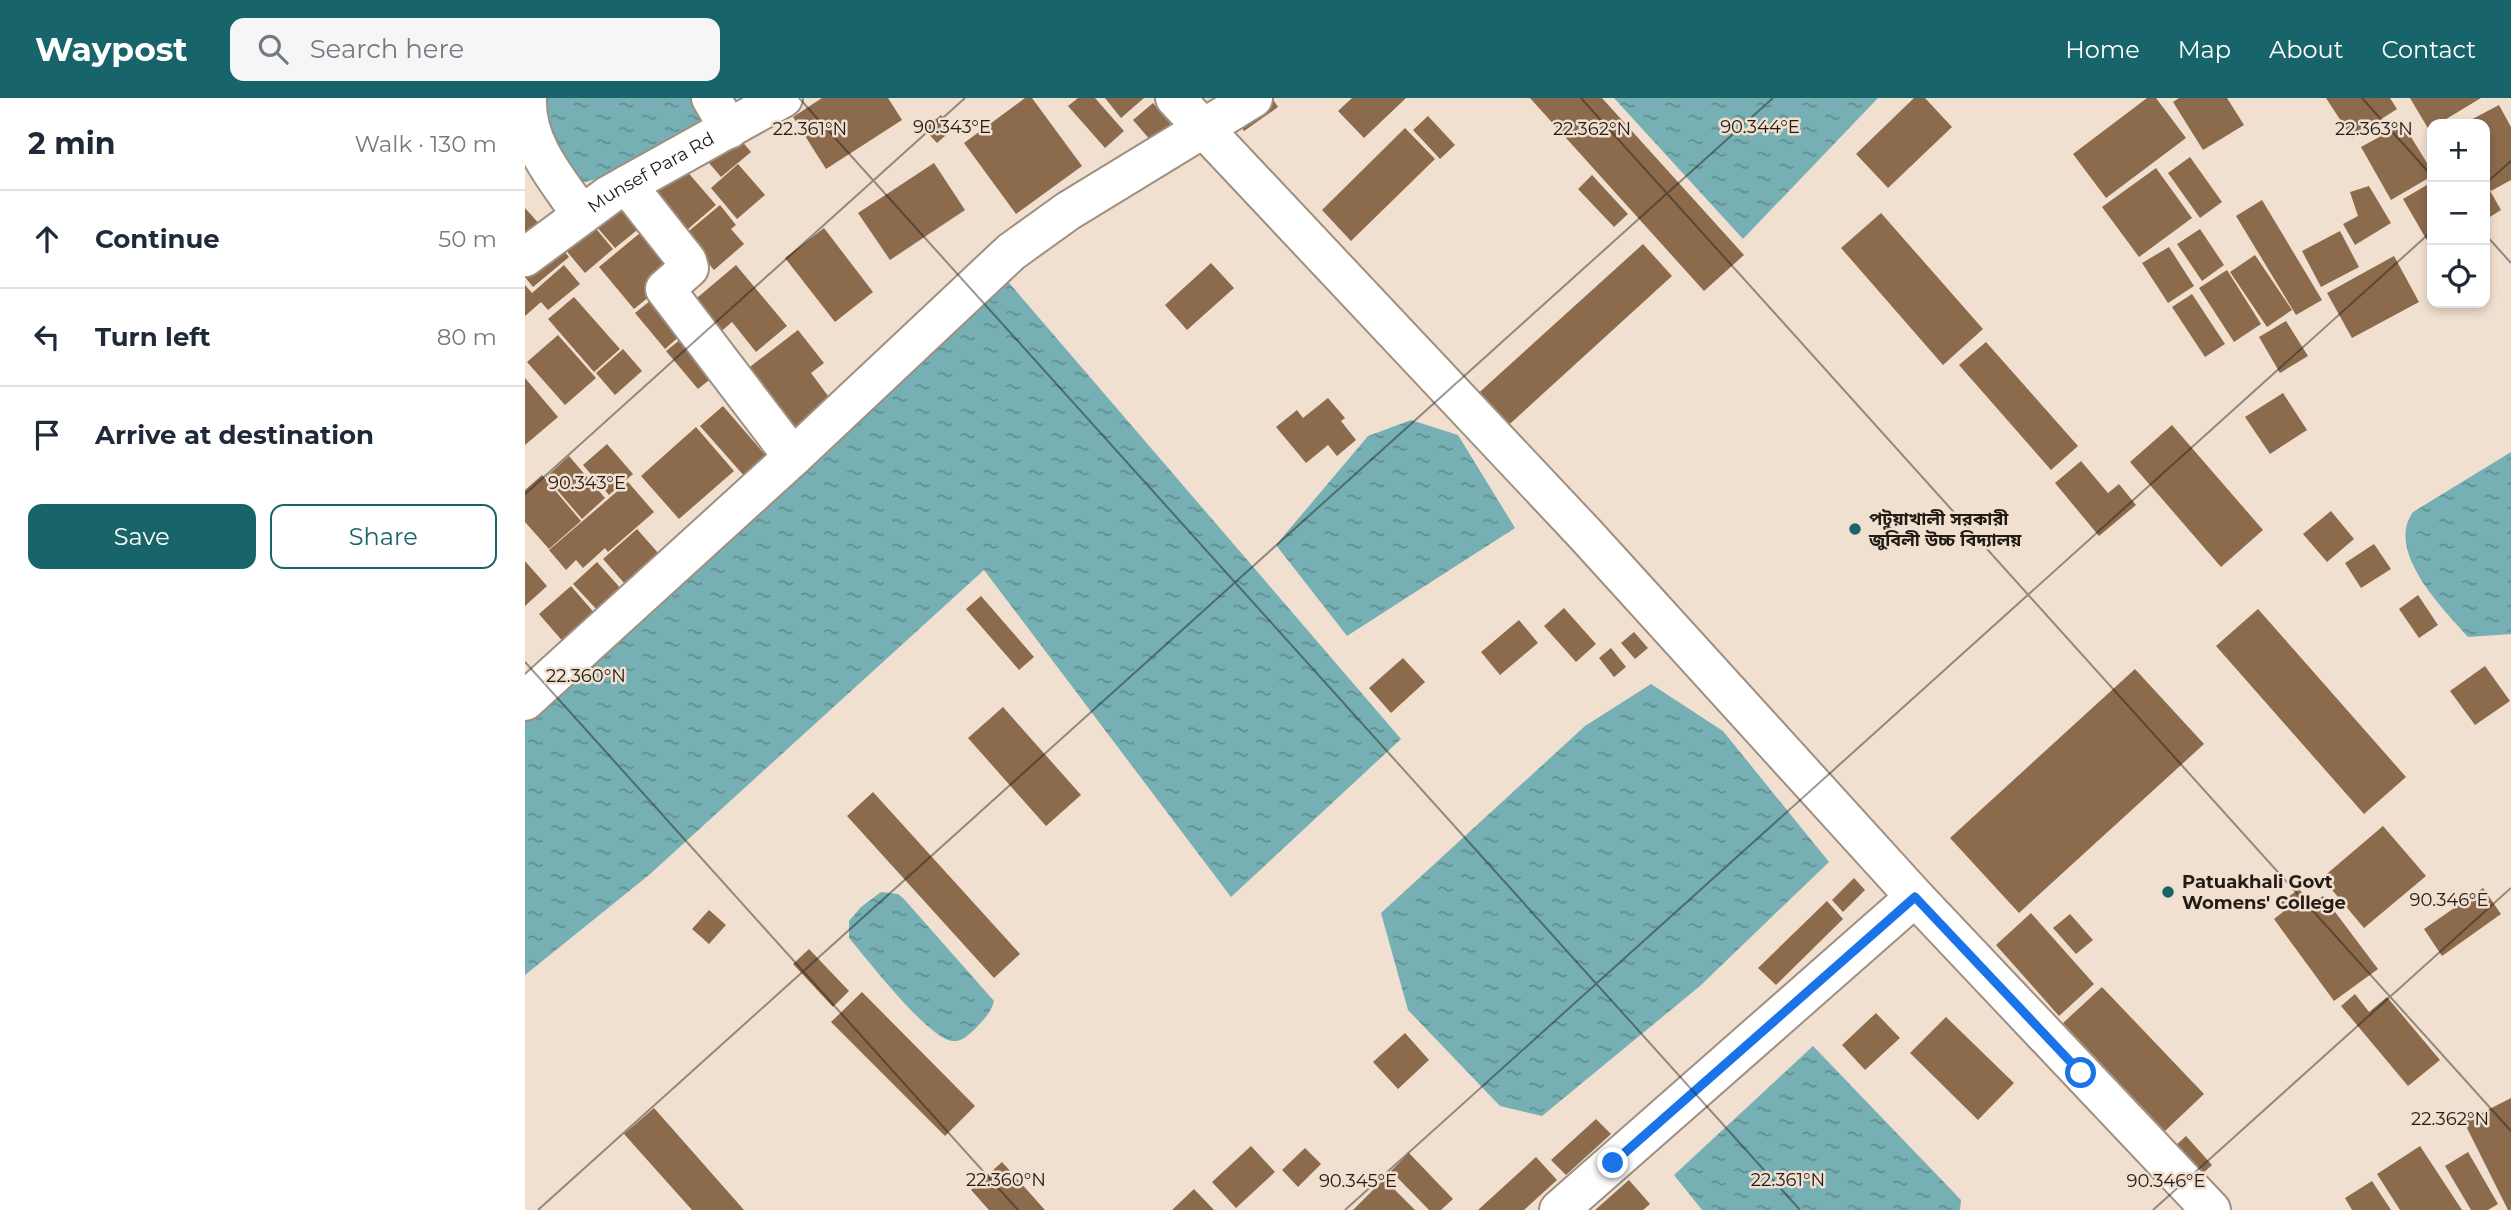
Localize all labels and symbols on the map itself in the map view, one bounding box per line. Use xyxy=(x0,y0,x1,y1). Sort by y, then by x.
text: 90.343°E xyxy=(913,116,991,138)
text: 90.344°E xyxy=(1720,116,1800,138)
text: 22.361°N xyxy=(773,118,847,140)
text: 22.362°N xyxy=(1553,118,1631,140)
text: 22.363°N xyxy=(2335,118,2413,140)
street label: Munsef Para Rd xyxy=(583,128,718,218)
text: 90.343°E xyxy=(548,472,626,494)
place label: পটুয়াখালী সরকারী জুবিলী উচ্চ বিদ্যালয় xyxy=(1868,508,2022,551)
marker: পটুয়াখালী সরকারী জুবিলী উচ্চ বিদ্যালয় xyxy=(1847,521,1863,537)
text: 22.360°N xyxy=(546,665,626,687)
place label: Patuakhali Govt Womens' College xyxy=(2182,871,2346,914)
marker: Patuakhali Govt Womens' College xyxy=(2160,884,2176,900)
text: 90.346°E xyxy=(2410,889,2488,911)
route start xyxy=(2065,1057,2096,1088)
text: 22.362°N xyxy=(2411,1108,2489,1130)
route end xyxy=(1597,1147,1628,1178)
text: 22.360°N xyxy=(966,1169,1046,1191)
text: 22.361°N xyxy=(1751,1169,1825,1191)
text: 90.345°E xyxy=(1319,1170,1397,1192)
text: 90.346°E xyxy=(2127,1170,2205,1192)

